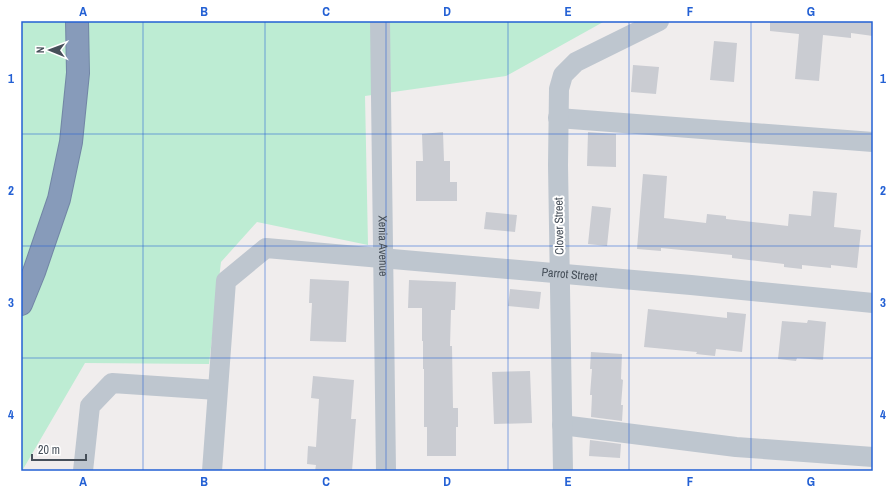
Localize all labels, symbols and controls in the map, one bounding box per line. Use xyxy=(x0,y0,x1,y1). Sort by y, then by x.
text: A xyxy=(79,3,87,20)
text: B xyxy=(200,3,208,20)
text: C xyxy=(322,3,330,20)
text: D xyxy=(443,3,451,20)
text: E xyxy=(564,3,572,20)
text: F xyxy=(687,3,694,20)
text: G xyxy=(807,3,815,20)
north arrow xyxy=(30,30,70,70)
text: N xyxy=(33,46,47,53)
text: 1 xyxy=(8,70,14,87)
text: 1 xyxy=(880,70,886,87)
text: 2 xyxy=(8,182,14,199)
text: 2 xyxy=(880,182,886,199)
street label: Clover Street xyxy=(550,197,567,255)
street label: Xenia Avenue xyxy=(375,215,391,277)
street label: Parrot Street xyxy=(541,264,598,285)
text: 3 xyxy=(8,294,14,311)
text: 3 xyxy=(880,294,886,311)
text: 4 xyxy=(8,406,14,423)
text: 4 xyxy=(880,406,886,423)
scale bar xyxy=(32,436,86,462)
text: 20 m xyxy=(38,442,60,458)
text: A xyxy=(79,473,87,490)
text: B xyxy=(200,473,208,490)
text: C xyxy=(322,473,330,490)
text: D xyxy=(443,473,451,490)
text: E xyxy=(564,473,572,490)
text: F xyxy=(687,473,694,490)
text: G xyxy=(807,473,815,490)

